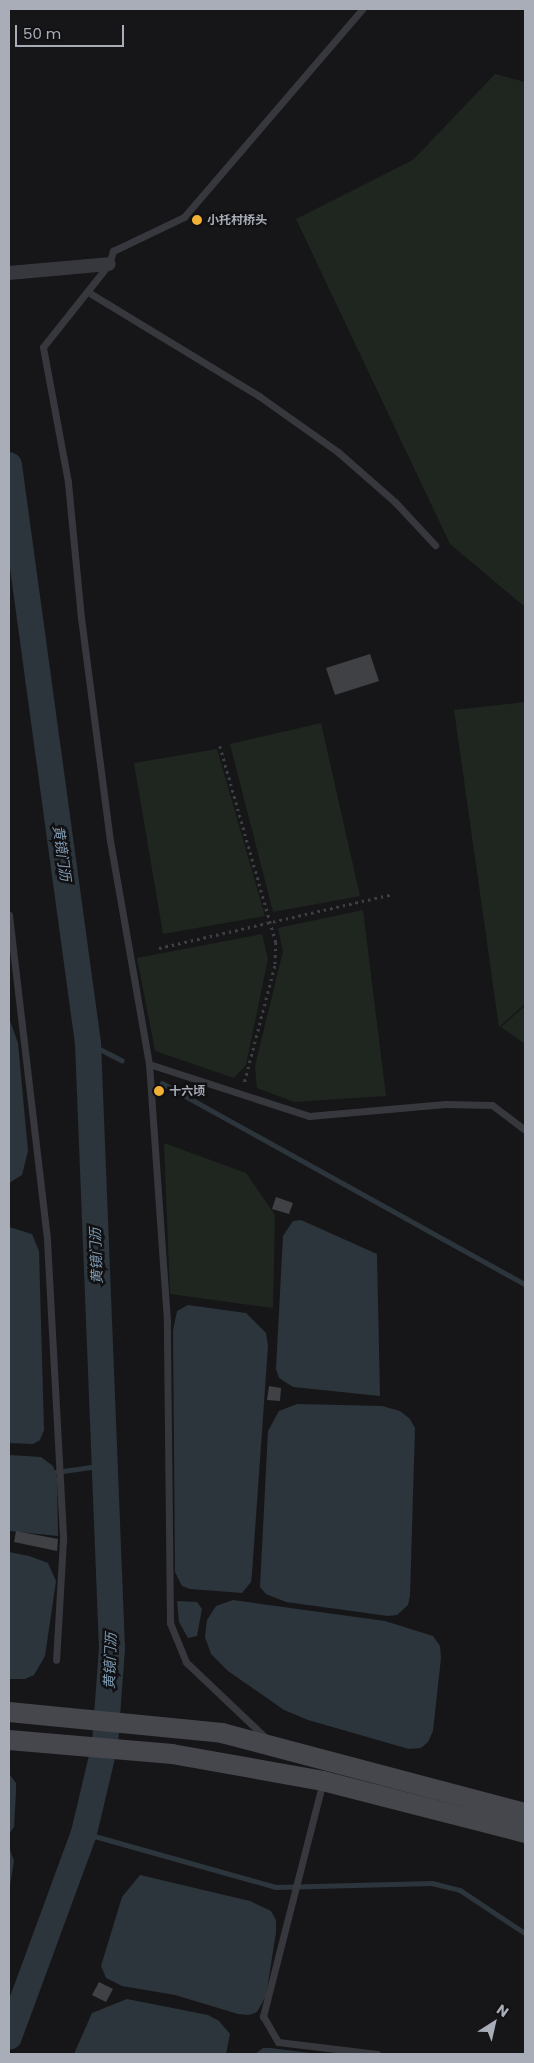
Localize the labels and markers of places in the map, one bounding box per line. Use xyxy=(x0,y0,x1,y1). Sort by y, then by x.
place label: 小托村桥头 xyxy=(207,213,267,227)
marker: 小托村桥头 xyxy=(191,214,203,226)
place label: 十六顷 xyxy=(169,1084,205,1098)
marker: 十六顷 xyxy=(153,1085,165,1097)

